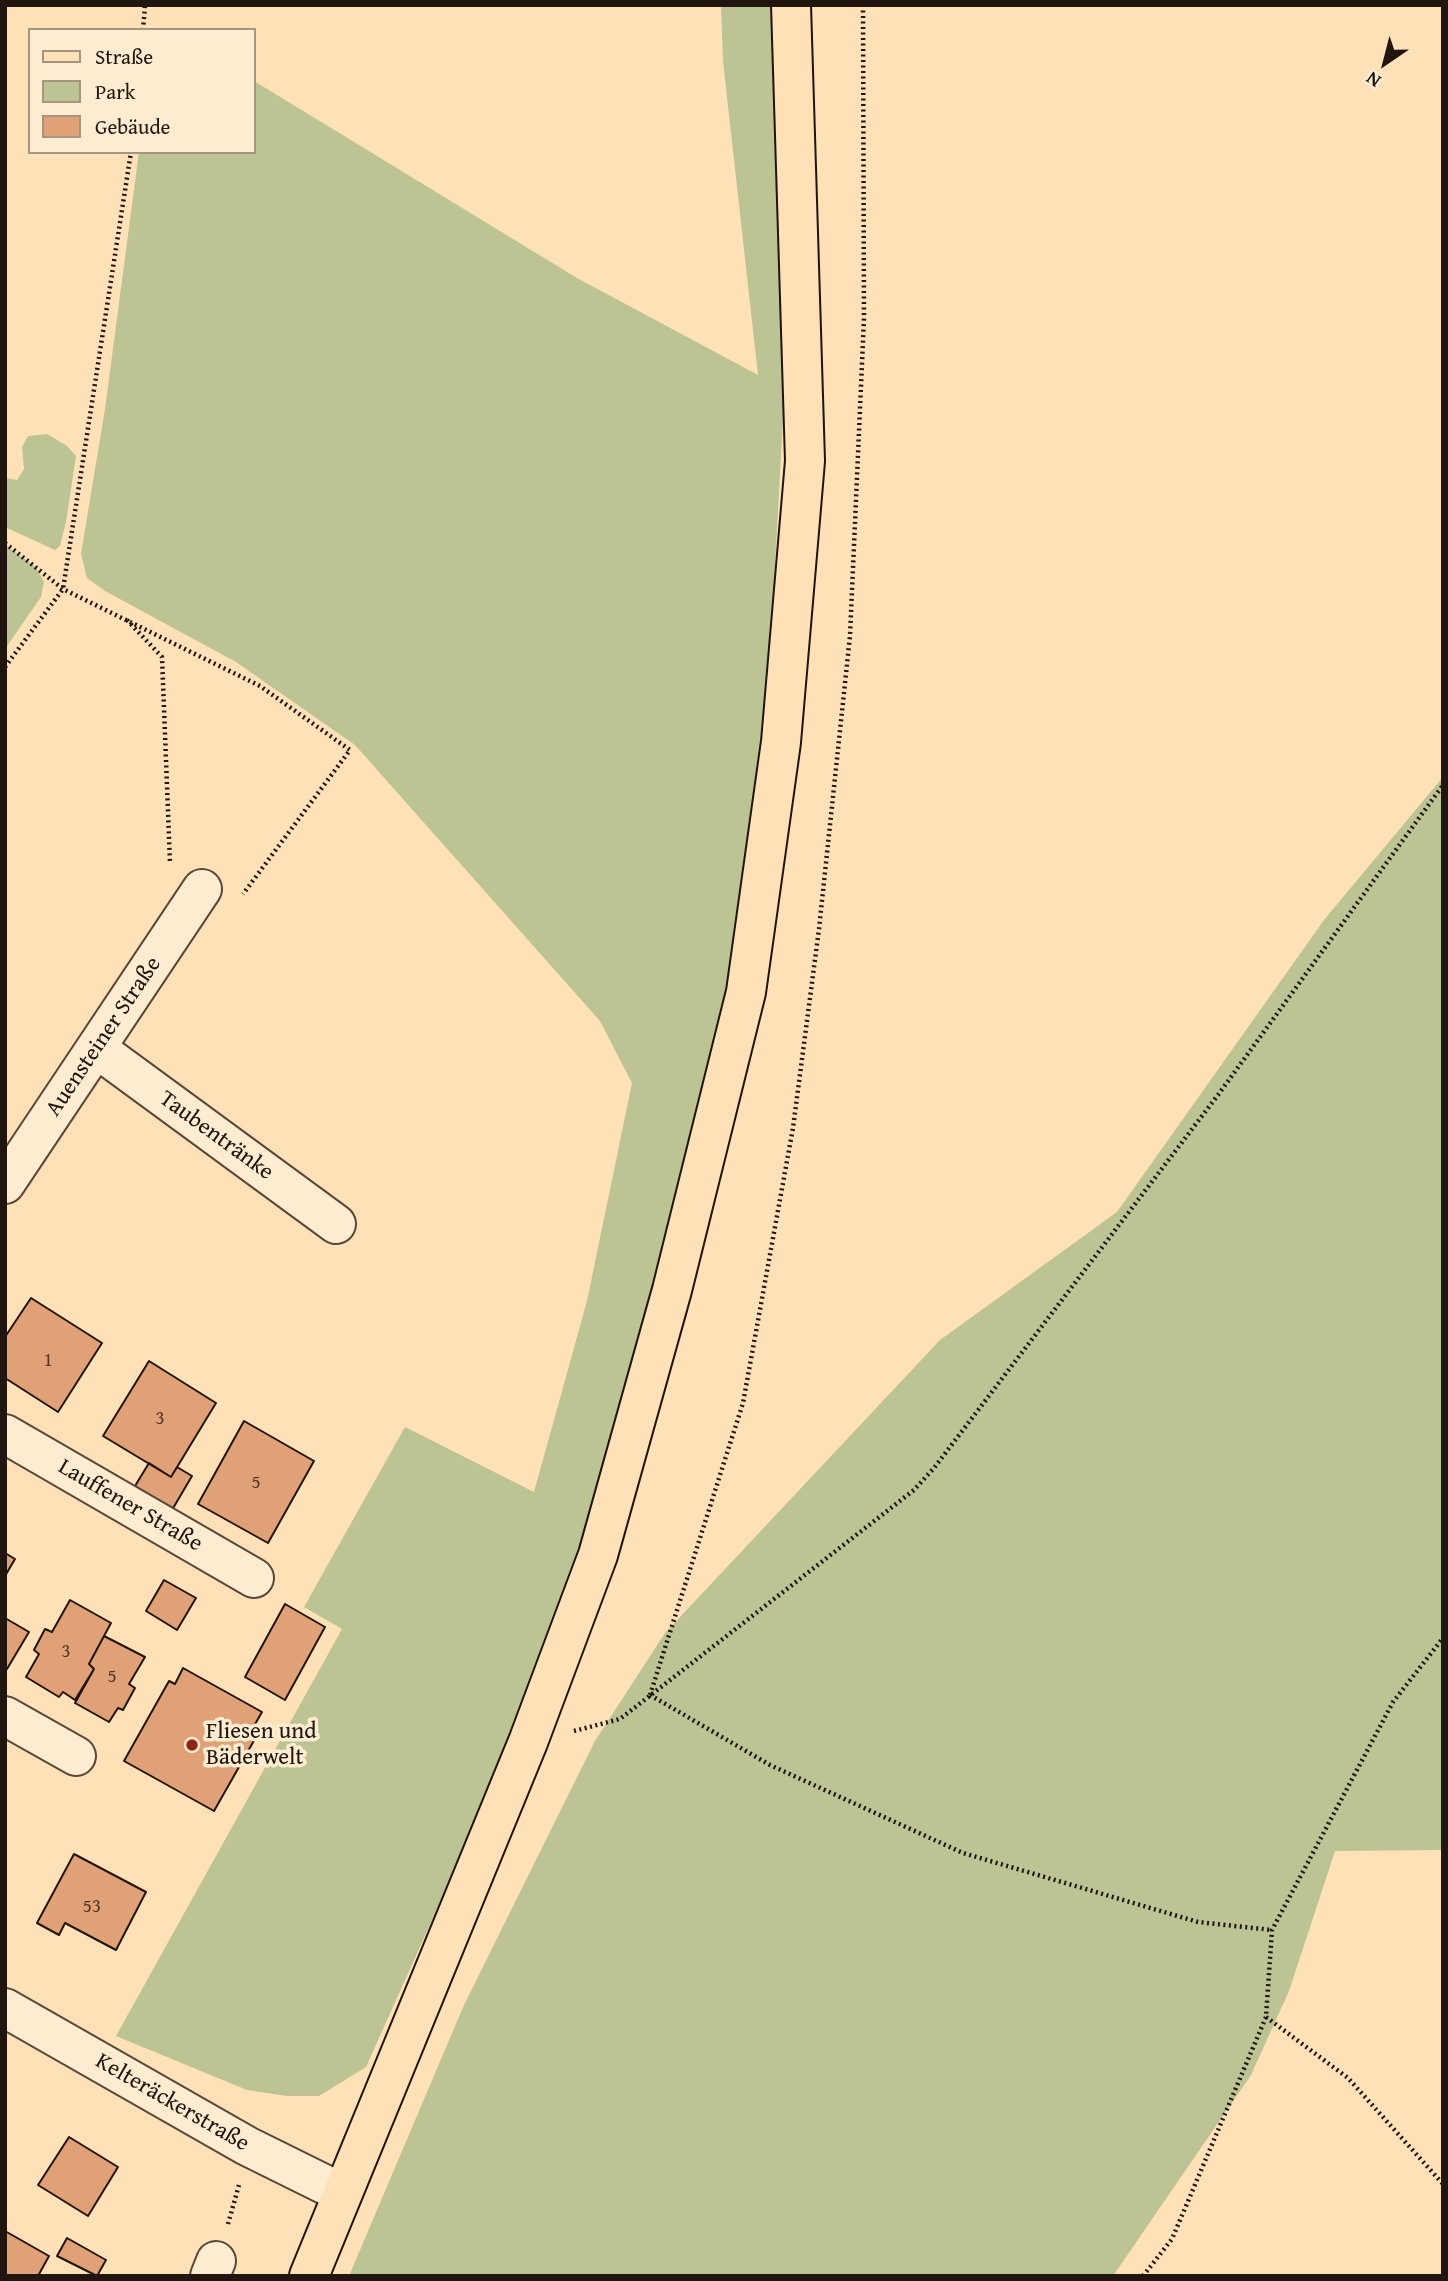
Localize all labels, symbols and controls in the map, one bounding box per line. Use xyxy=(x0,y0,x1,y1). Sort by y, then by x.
legend xyxy=(28,28,256,154)
north arrow xyxy=(1350,28,1420,98)
text: Straße xyxy=(95,41,153,72)
text: N xyxy=(1360,65,1386,95)
text: Park xyxy=(95,76,136,107)
text: Gebäude xyxy=(95,111,170,142)
street label: Auensteiner Straße xyxy=(40,952,168,1122)
street label: Taubentränke xyxy=(154,1085,278,1187)
house number: 1 xyxy=(43,1350,53,1372)
house number: 3 xyxy=(155,1408,165,1430)
street label: Lauffener Straße xyxy=(53,1454,207,1558)
house number: 5 xyxy=(251,1472,261,1494)
house number: 3 xyxy=(61,1641,71,1663)
house number: 5 xyxy=(107,1666,117,1688)
place label: Fliesen und Bäderwelt xyxy=(206,1718,316,1772)
marker: Fliesen und Bäderwelt xyxy=(184,1737,200,1753)
house number: 53 xyxy=(83,1896,101,1918)
street label: Kelteräckerstraße xyxy=(90,2048,254,2158)

